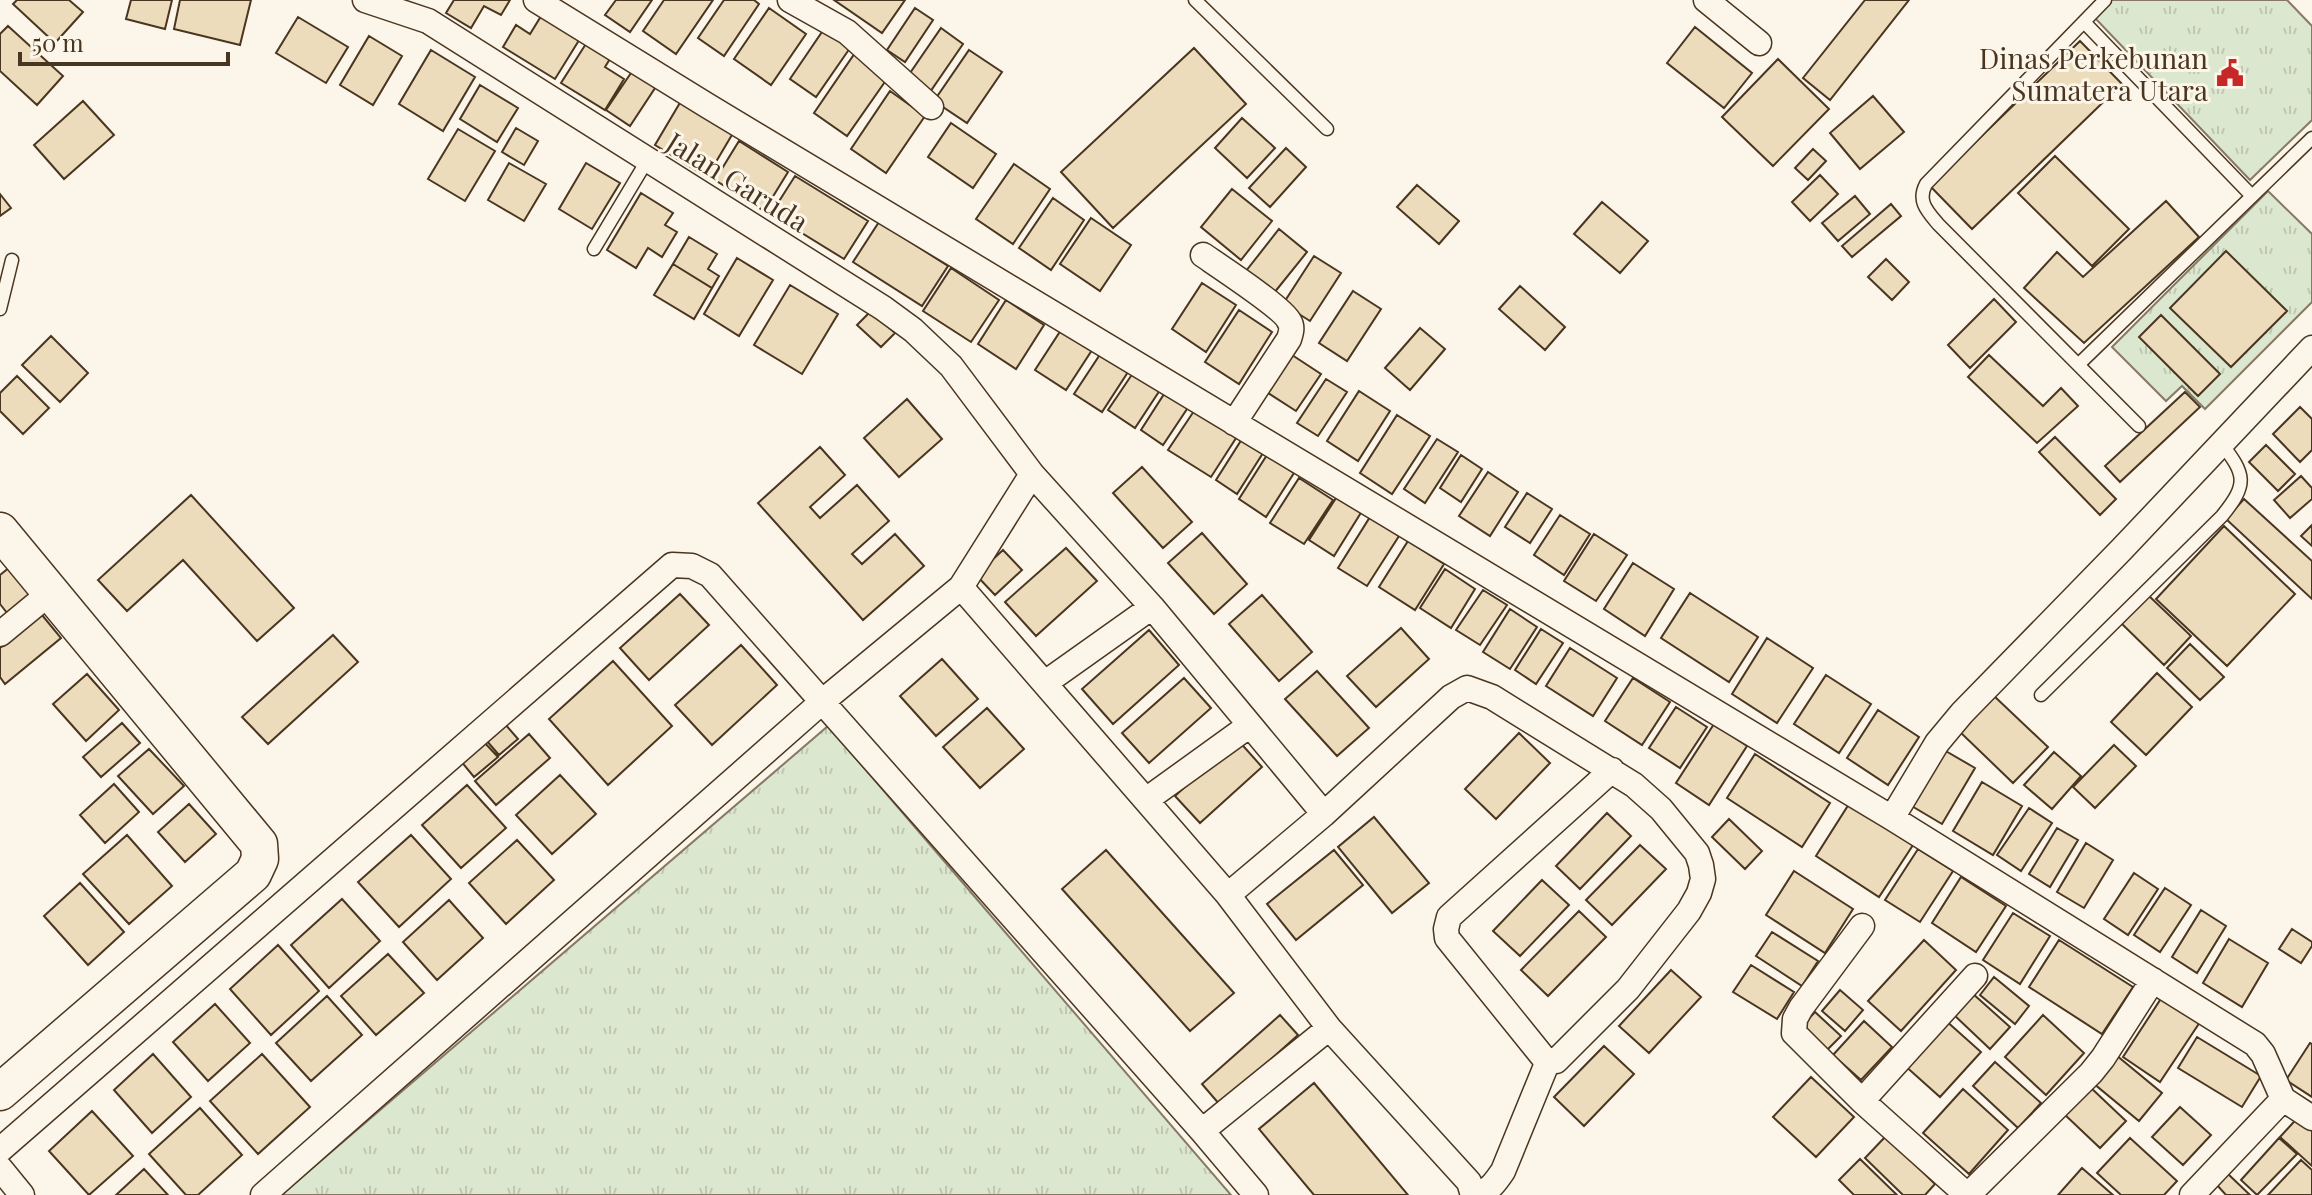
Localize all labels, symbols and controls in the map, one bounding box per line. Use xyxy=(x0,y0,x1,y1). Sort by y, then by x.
scale bar xyxy=(20,16,228,66)
text: 50 m xyxy=(32,26,84,58)
place label: Dinas Perkebunan Sumatera Utara xyxy=(1979,39,2208,108)
public building icon: Dinas Perkebunan Sumatera Utara xyxy=(2215,58,2245,88)
street label: Jalan Garuda xyxy=(659,122,816,239)

